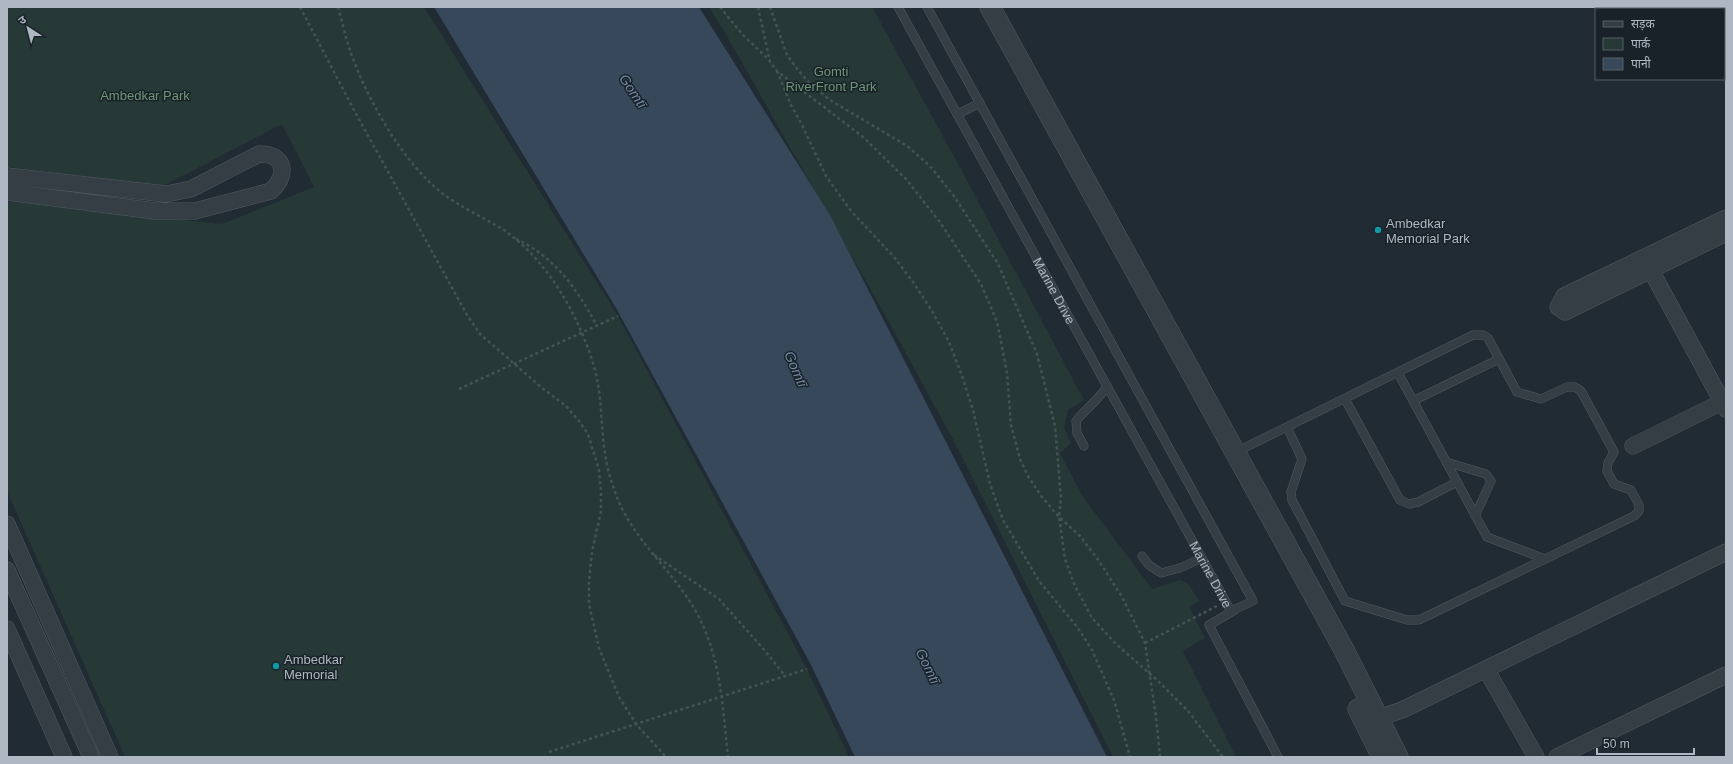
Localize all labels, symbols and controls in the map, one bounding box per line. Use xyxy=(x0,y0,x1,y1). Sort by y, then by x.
north arrow xyxy=(8,8,48,48)
legend xyxy=(1595,8,1725,80)
text: उ xyxy=(16,13,29,27)
text: सड़क xyxy=(1631,17,1656,31)
text: पार्क xyxy=(1631,37,1651,51)
text: पानी xyxy=(1631,56,1652,71)
park label: Gomti RiverFront Park xyxy=(785,64,877,94)
water label: Gomtī xyxy=(616,71,651,113)
park label: Ambedkar Park xyxy=(100,88,190,103)
place label: Ambedkar Memorial Park xyxy=(1386,216,1470,246)
marker: Ambedkar Memorial Park xyxy=(1373,225,1383,235)
street label: Marine Drive xyxy=(1030,255,1079,327)
water label: Gomtī xyxy=(781,349,811,391)
street label: Marine Drive xyxy=(1186,539,1235,610)
water label: Gomtī xyxy=(913,646,944,688)
place label: Ambedkar Memorial xyxy=(284,652,344,682)
marker: Ambedkar Memorial xyxy=(271,661,281,671)
scale bar xyxy=(1597,730,1694,756)
text: 50 m xyxy=(1603,737,1630,751)

